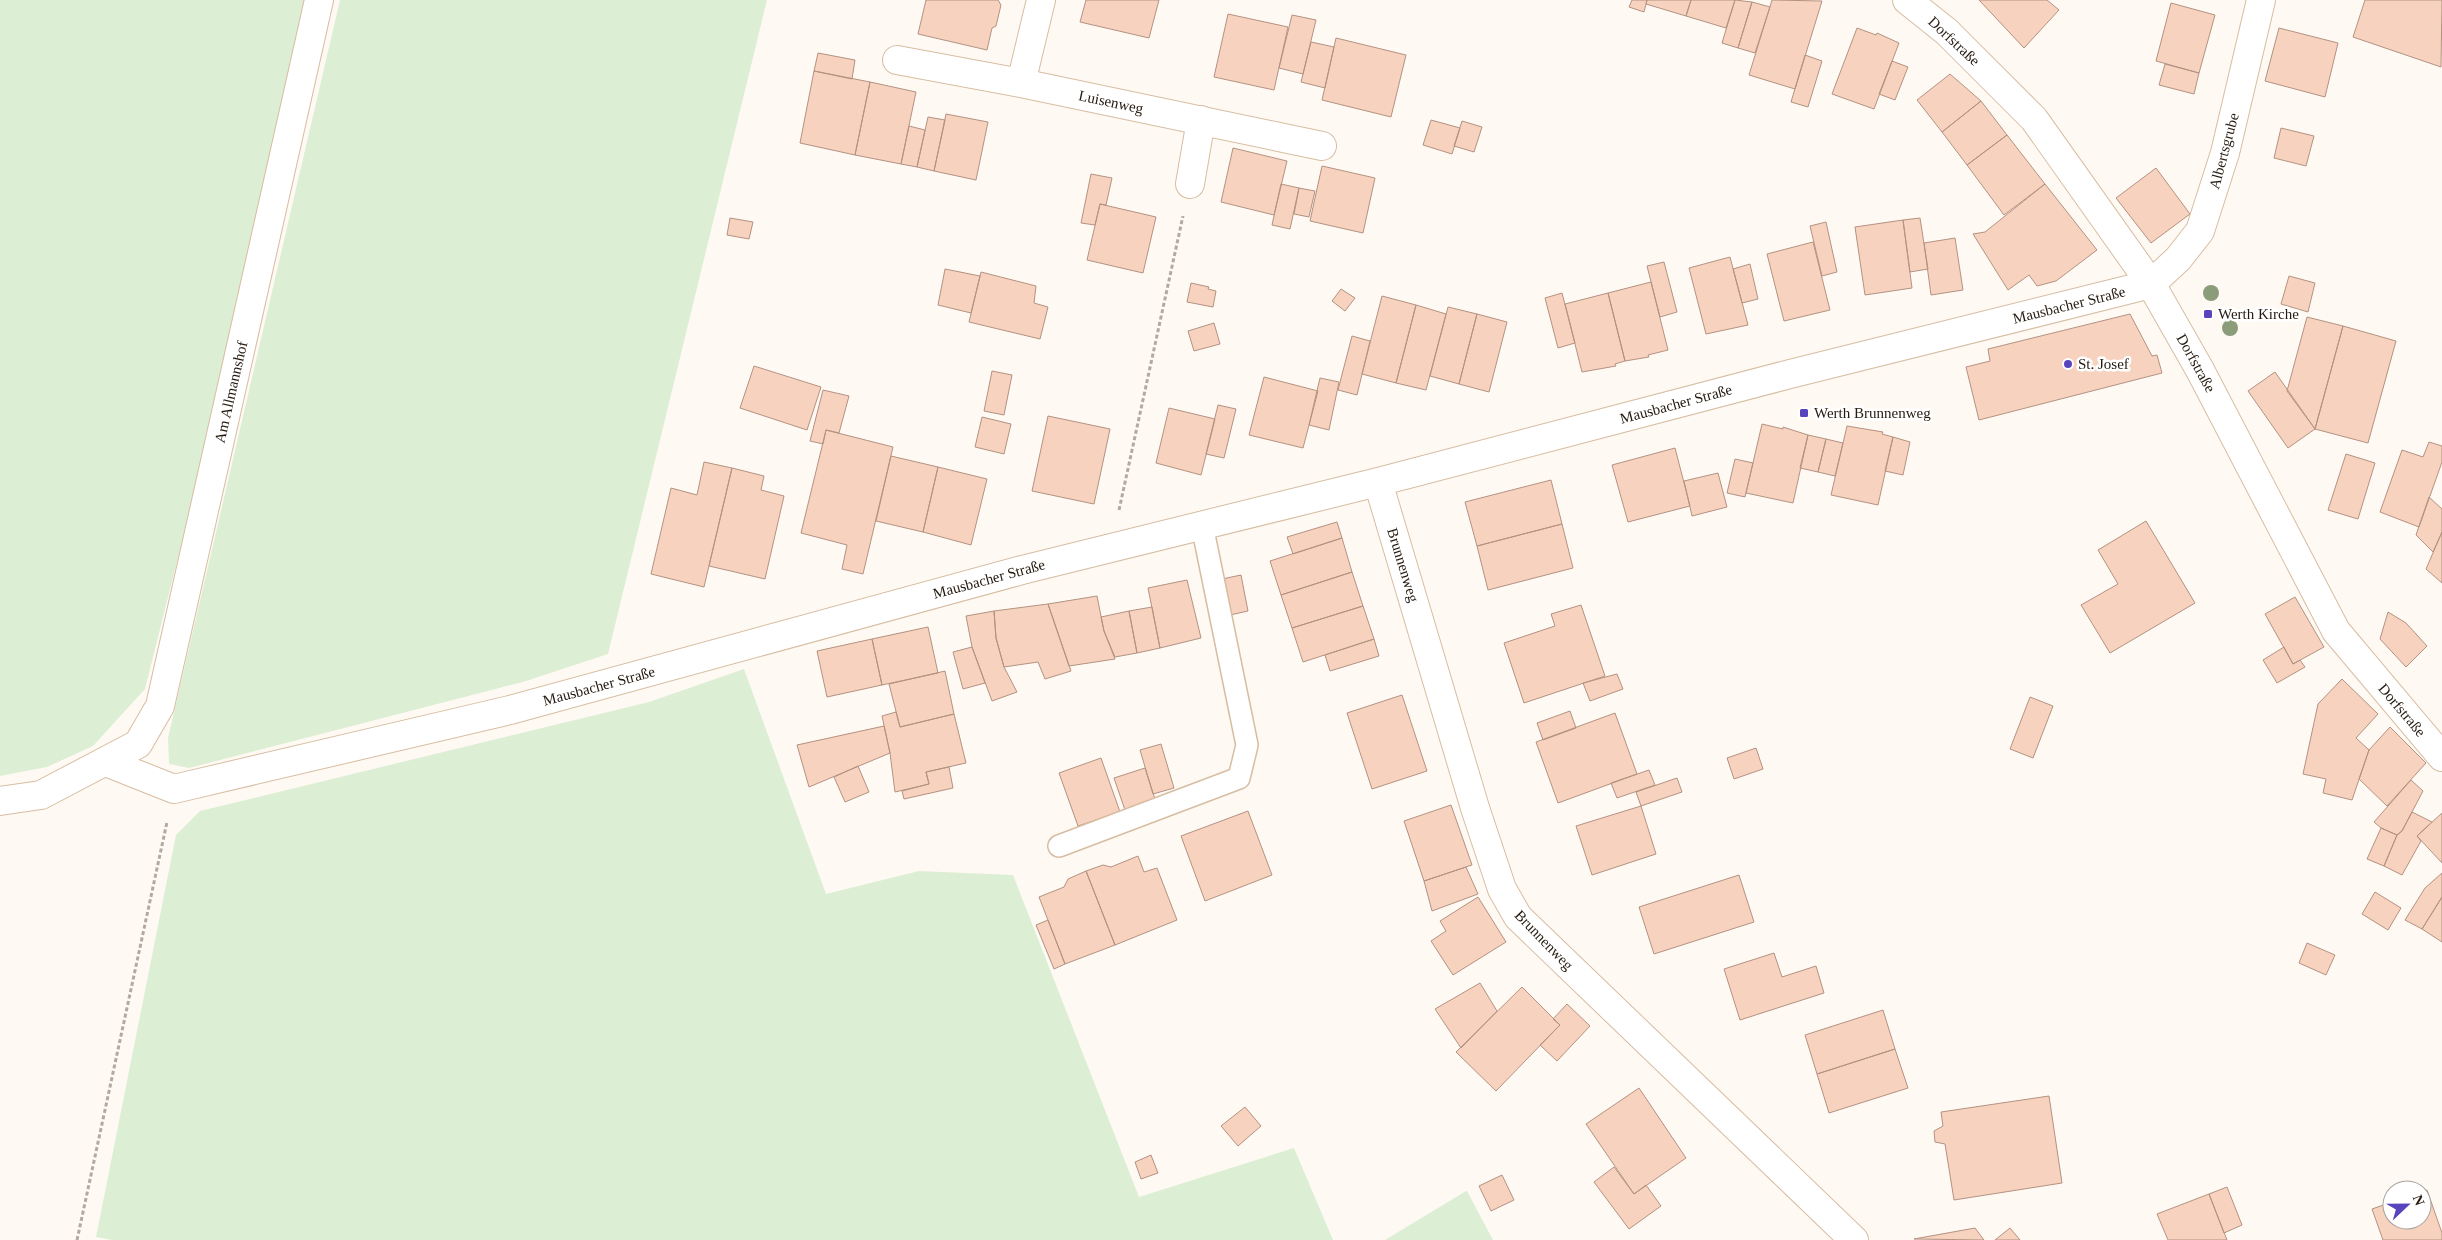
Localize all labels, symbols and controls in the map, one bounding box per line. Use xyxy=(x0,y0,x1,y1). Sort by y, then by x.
street label: Dorfstraße xyxy=(1925,13,1983,69)
street label: Luisenweg xyxy=(1077,87,1145,117)
street label: Albertsgrube xyxy=(2206,111,2242,191)
street label: Mausbacher Straße xyxy=(2011,283,2127,327)
place label: Werth Kirche xyxy=(2218,306,2299,322)
marker: Werth Kirche xyxy=(2202,308,2214,320)
street label: Dorfstraße xyxy=(2173,331,2219,395)
street label: Am Allmannshof xyxy=(212,340,250,444)
place label: St. Josef xyxy=(2078,356,2129,372)
marker: St. Josef xyxy=(2062,358,2074,370)
street label: Mausbacher Straße xyxy=(1618,381,1734,427)
place label: Werth Brunnenweg xyxy=(1814,405,1931,421)
marker: Werth Brunnenweg xyxy=(1798,407,1810,419)
street label: Brunnenweg xyxy=(1384,526,1422,604)
street label: Mausbacher Straße xyxy=(931,556,1047,602)
street label: Mausbacher Straße xyxy=(541,663,657,709)
street label: Dorfstraße xyxy=(2375,680,2429,740)
street label: Brunnenweg xyxy=(1512,907,1577,973)
north arrow xyxy=(2382,1180,2432,1230)
text: N xyxy=(2410,1193,2427,1208)

